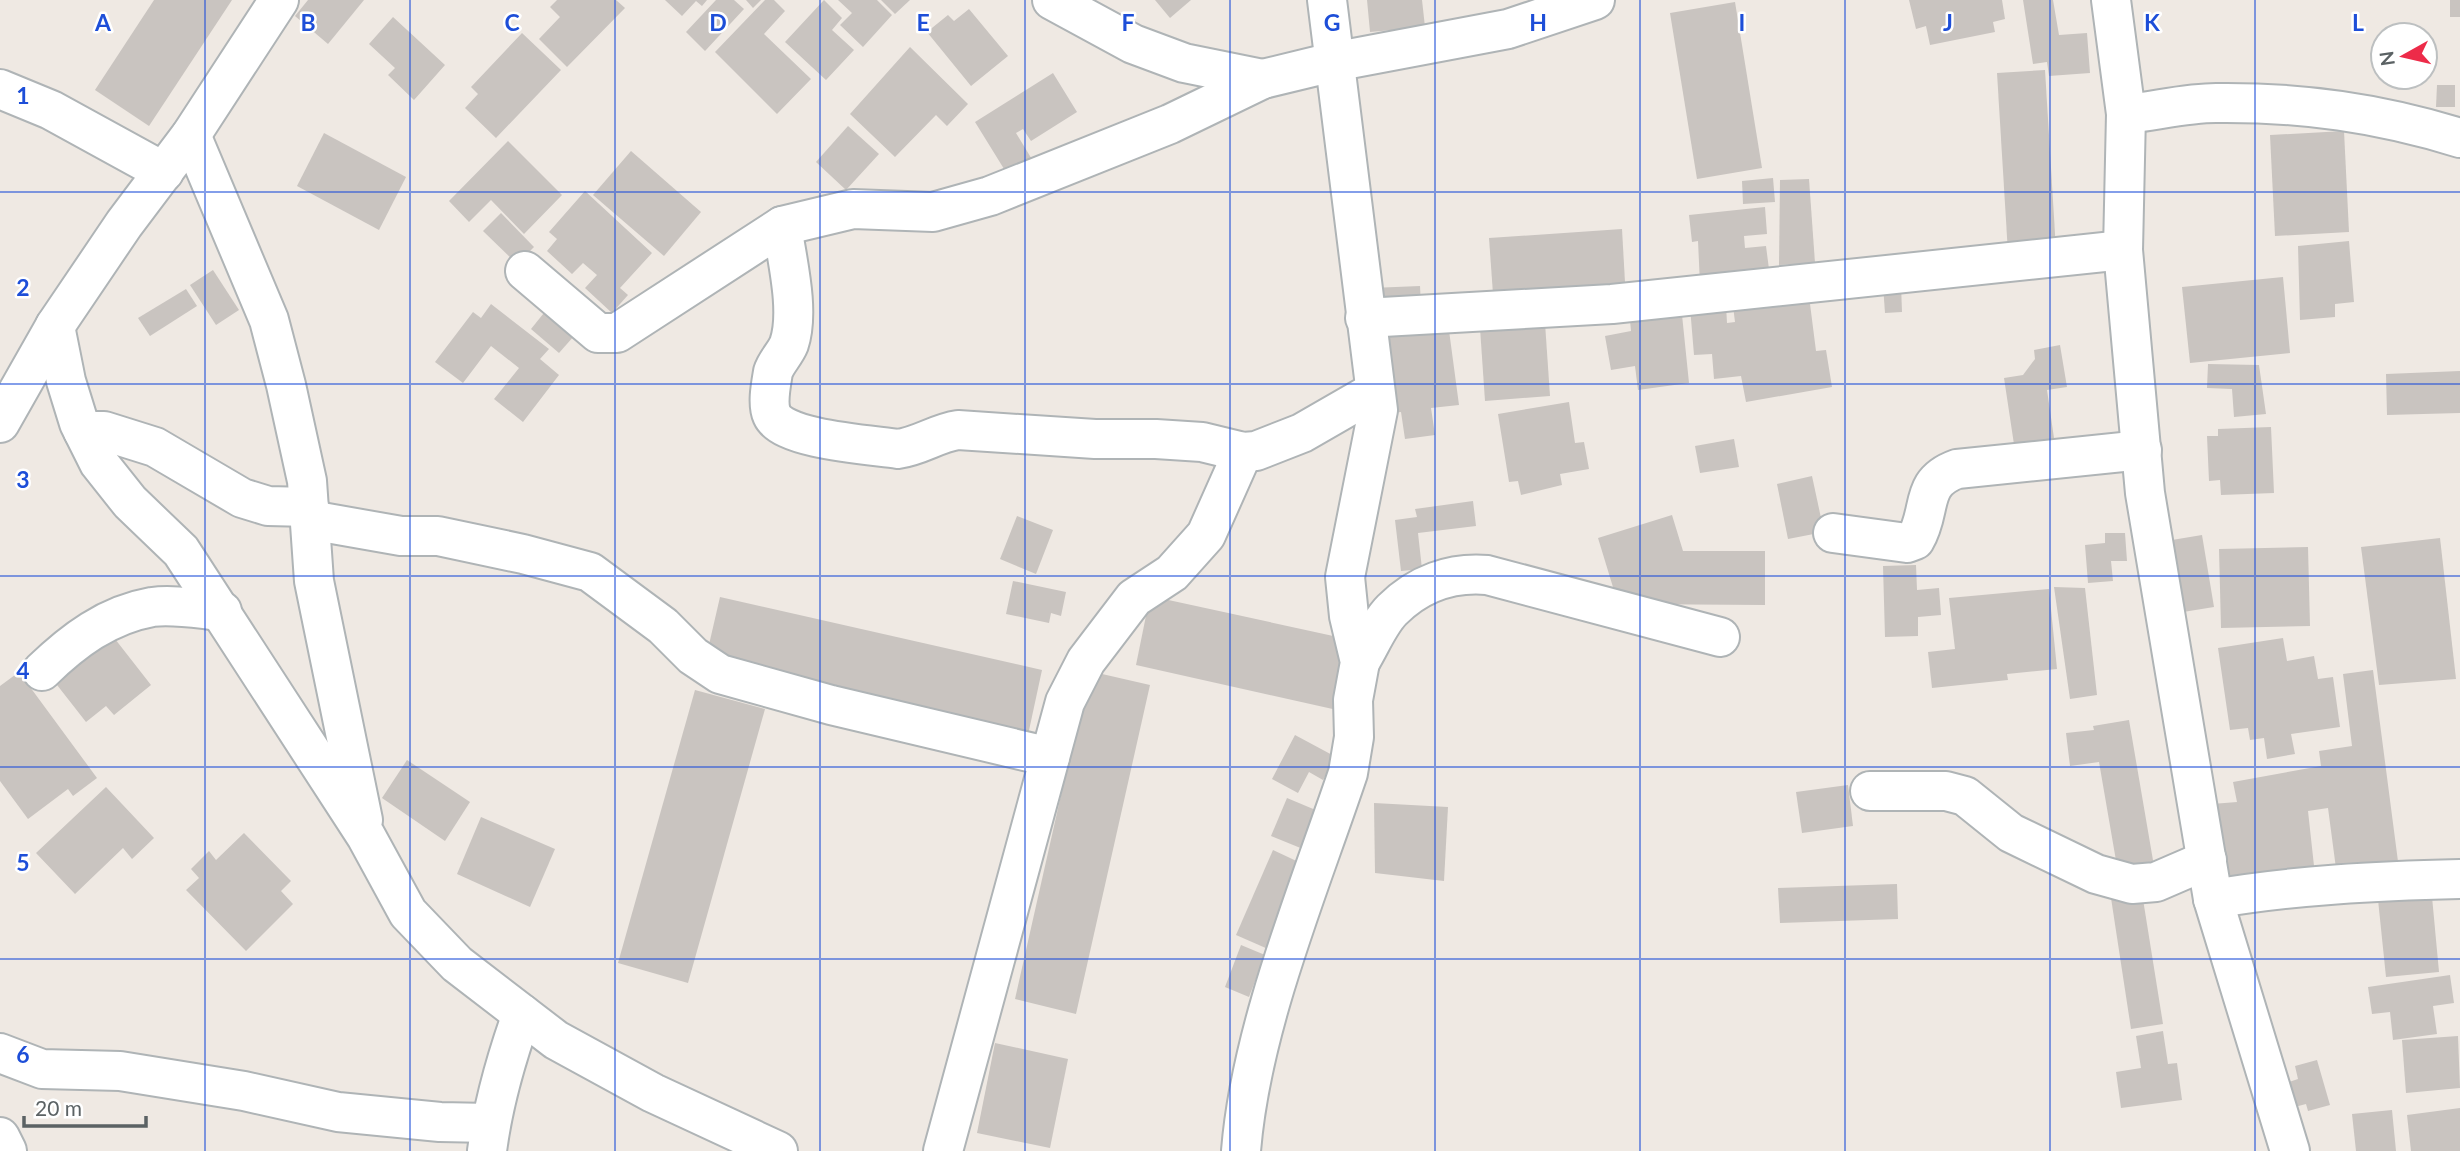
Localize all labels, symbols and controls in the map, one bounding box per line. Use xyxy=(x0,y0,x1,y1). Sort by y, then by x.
text: A xyxy=(94,8,112,36)
text: B xyxy=(300,8,316,36)
text: C xyxy=(504,8,520,36)
text: D xyxy=(709,8,727,36)
text: E xyxy=(916,8,930,36)
text: F xyxy=(1121,8,1135,36)
text: G xyxy=(1324,8,1340,36)
text: H xyxy=(1529,8,1547,36)
text: I xyxy=(1739,8,1745,36)
text: J xyxy=(1943,8,1953,36)
text: K xyxy=(2144,8,2160,36)
text: L xyxy=(2352,8,2364,36)
north arrow xyxy=(2369,21,2439,91)
text: N xyxy=(2374,50,2399,67)
text: 1 xyxy=(16,81,30,109)
text: 2 xyxy=(16,273,30,301)
text: 3 xyxy=(16,465,30,493)
text: 4 xyxy=(16,656,30,684)
text: 5 xyxy=(16,848,30,876)
text: 6 xyxy=(16,1040,30,1068)
scale bar xyxy=(24,1084,147,1128)
text: 20 m xyxy=(35,1095,82,1120)

